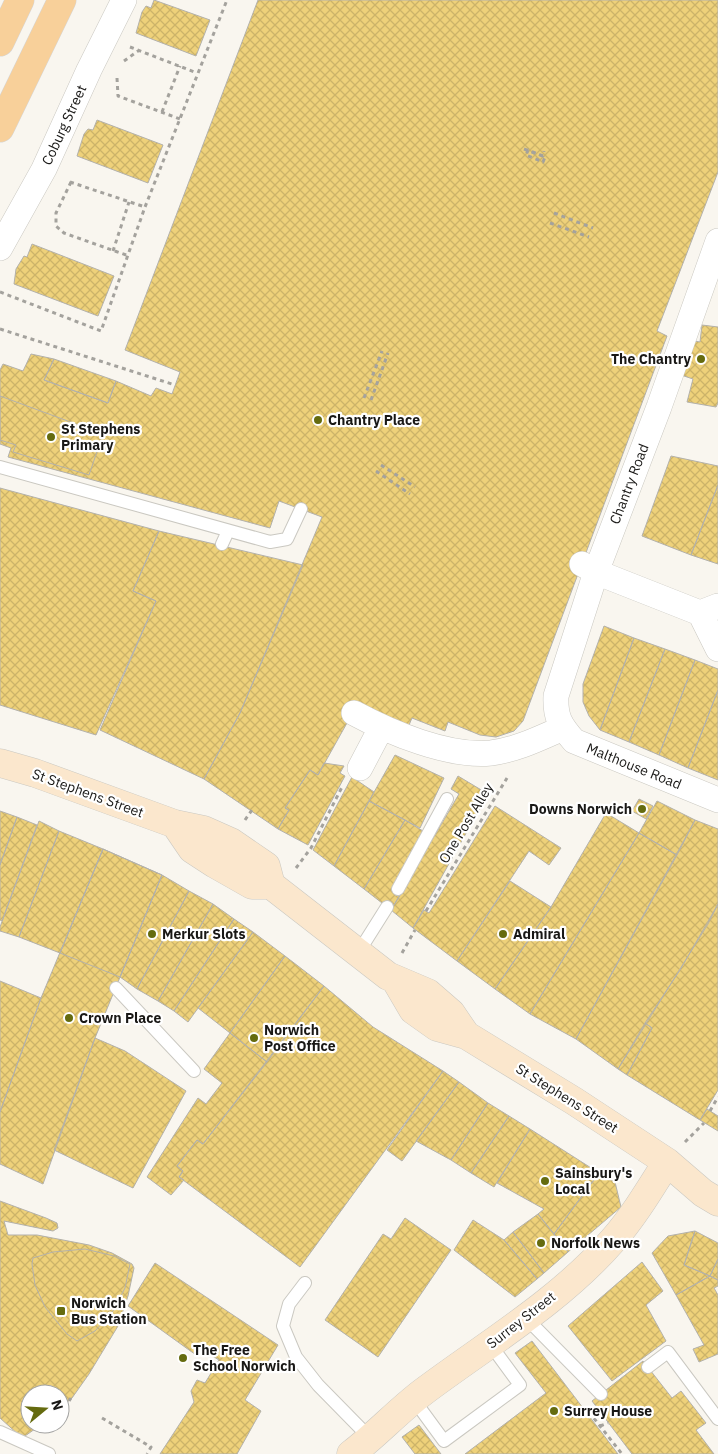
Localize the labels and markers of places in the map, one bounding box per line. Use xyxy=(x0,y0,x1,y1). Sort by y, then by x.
place label: The Chantry xyxy=(611,350,692,368)
marker: The Chantry xyxy=(695,353,707,365)
place label: Chantry Place xyxy=(328,411,420,429)
marker: Chantry Place xyxy=(312,414,324,426)
place label: St Stephens Primary xyxy=(61,420,140,454)
marker: St Stephens Primary xyxy=(45,431,57,443)
place label: Downs Norwich xyxy=(529,800,632,818)
marker: Downs Norwich xyxy=(636,803,648,815)
place label: Merkur Slots xyxy=(162,925,245,943)
place label: Admiral xyxy=(513,925,565,943)
marker: Merkur Slots xyxy=(146,928,158,940)
marker: Admiral xyxy=(497,928,509,940)
place label: Crown Place xyxy=(79,1009,161,1027)
marker: Crown Place xyxy=(63,1012,75,1024)
place label: Norwich Post Office xyxy=(264,1021,336,1055)
marker: Norwich Post Office xyxy=(248,1032,260,1044)
place label: Sainsbury's Local xyxy=(555,1164,632,1198)
marker: Sainsbury's Local xyxy=(539,1175,551,1187)
place label: Norfolk News xyxy=(551,1234,640,1252)
marker: Norfolk News xyxy=(535,1237,547,1249)
place label: Norwich Bus Station xyxy=(71,1294,147,1328)
marker: Norwich Bus Station xyxy=(55,1305,67,1317)
place label: The Free School Norwich xyxy=(193,1341,296,1375)
marker: The Free School Norwich xyxy=(177,1352,189,1364)
place label: Surrey House xyxy=(564,1402,652,1420)
marker: Surrey House xyxy=(548,1405,560,1417)

